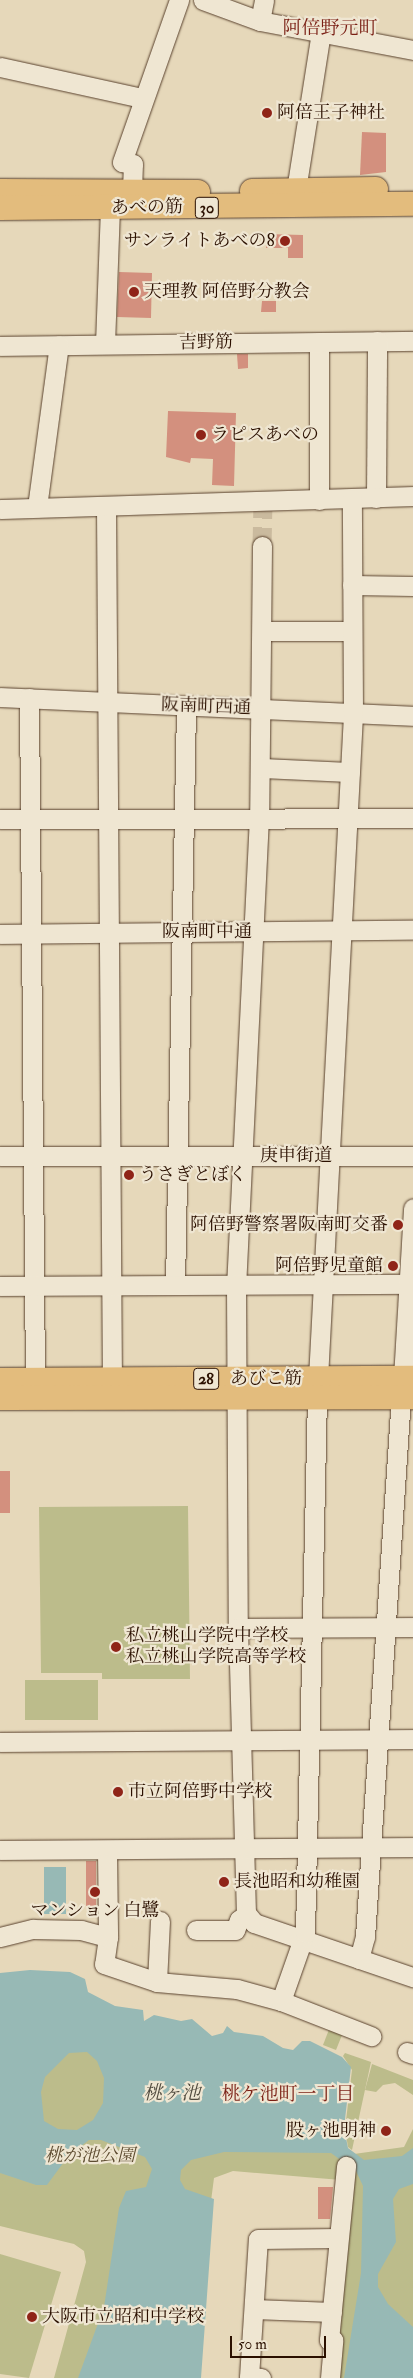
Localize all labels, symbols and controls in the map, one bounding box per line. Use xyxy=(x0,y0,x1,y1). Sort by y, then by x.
district label: 阿倍野元町 xyxy=(283,18,377,40)
place label: 阿倍王子神社 xyxy=(277,102,385,124)
marker: 阿倍王子神社 xyxy=(261,107,273,119)
road number: 30 xyxy=(194,194,220,222)
street label: あべの筋 xyxy=(111,197,183,219)
place label: サンライトあべの8 xyxy=(123,230,275,252)
marker: サンライトあべの8 xyxy=(279,235,291,247)
place label: 天理教 阿倍野分教会 xyxy=(144,281,310,303)
marker: 天理教 阿倍野分教会 xyxy=(128,286,140,298)
street label: 吉野筋 xyxy=(179,332,233,354)
place label: ラピスあべの xyxy=(211,424,319,446)
marker: ラピスあべの xyxy=(195,429,207,441)
street label: 阪南町西通 xyxy=(161,695,251,719)
street label: 阪南町中通 xyxy=(162,921,252,943)
street label: 庚申街道 xyxy=(260,1145,332,1167)
place label: うさぎとぼく xyxy=(139,1164,247,1186)
marker: うさぎとぼく xyxy=(123,1169,135,1181)
place label: 阿倍野警察署阪南町交番 xyxy=(190,1214,388,1236)
marker: 阿倍野警察署阪南町交番 xyxy=(392,1219,404,1231)
place label: 阿倍野児童館 xyxy=(275,1255,383,1277)
marker: 阿倍野児童館 xyxy=(387,1260,399,1272)
road number: 28 xyxy=(192,1366,220,1392)
street label: あびこ筋 xyxy=(230,1368,302,1390)
place label: 私立桃山学院中学校 私立桃山学院高等学校 xyxy=(126,1626,306,1668)
marker: 私立桃山学院中学校 私立桃山学院高等学校 xyxy=(110,1641,122,1653)
place label: 市立阿倍野中学校 xyxy=(128,1781,272,1803)
marker: 市立阿倍野中学校 xyxy=(112,1786,124,1798)
place label: 長池昭和幼稚園 xyxy=(234,1871,360,1893)
marker: 長池昭和幼稚園 xyxy=(218,1876,230,1888)
marker: マンション 白鷺 xyxy=(89,1886,101,1898)
place label: マンション 白鷺 xyxy=(30,1900,160,1922)
water label: 桃ヶ池 xyxy=(144,2083,200,2105)
district label: 桃ケ池町一丁目 xyxy=(222,2084,354,2106)
place label: 股ヶ池明神 xyxy=(286,2120,376,2142)
marker: 股ヶ池明神 xyxy=(380,2125,392,2137)
park label: 桃が池公園 xyxy=(45,2145,135,2167)
place label: 大阪市立昭和中学校 xyxy=(42,2306,204,2328)
marker: 大阪市立昭和中学校 xyxy=(26,2311,38,2323)
scale bar xyxy=(233,2326,329,2358)
text: 50 m xyxy=(238,2335,267,2354)

